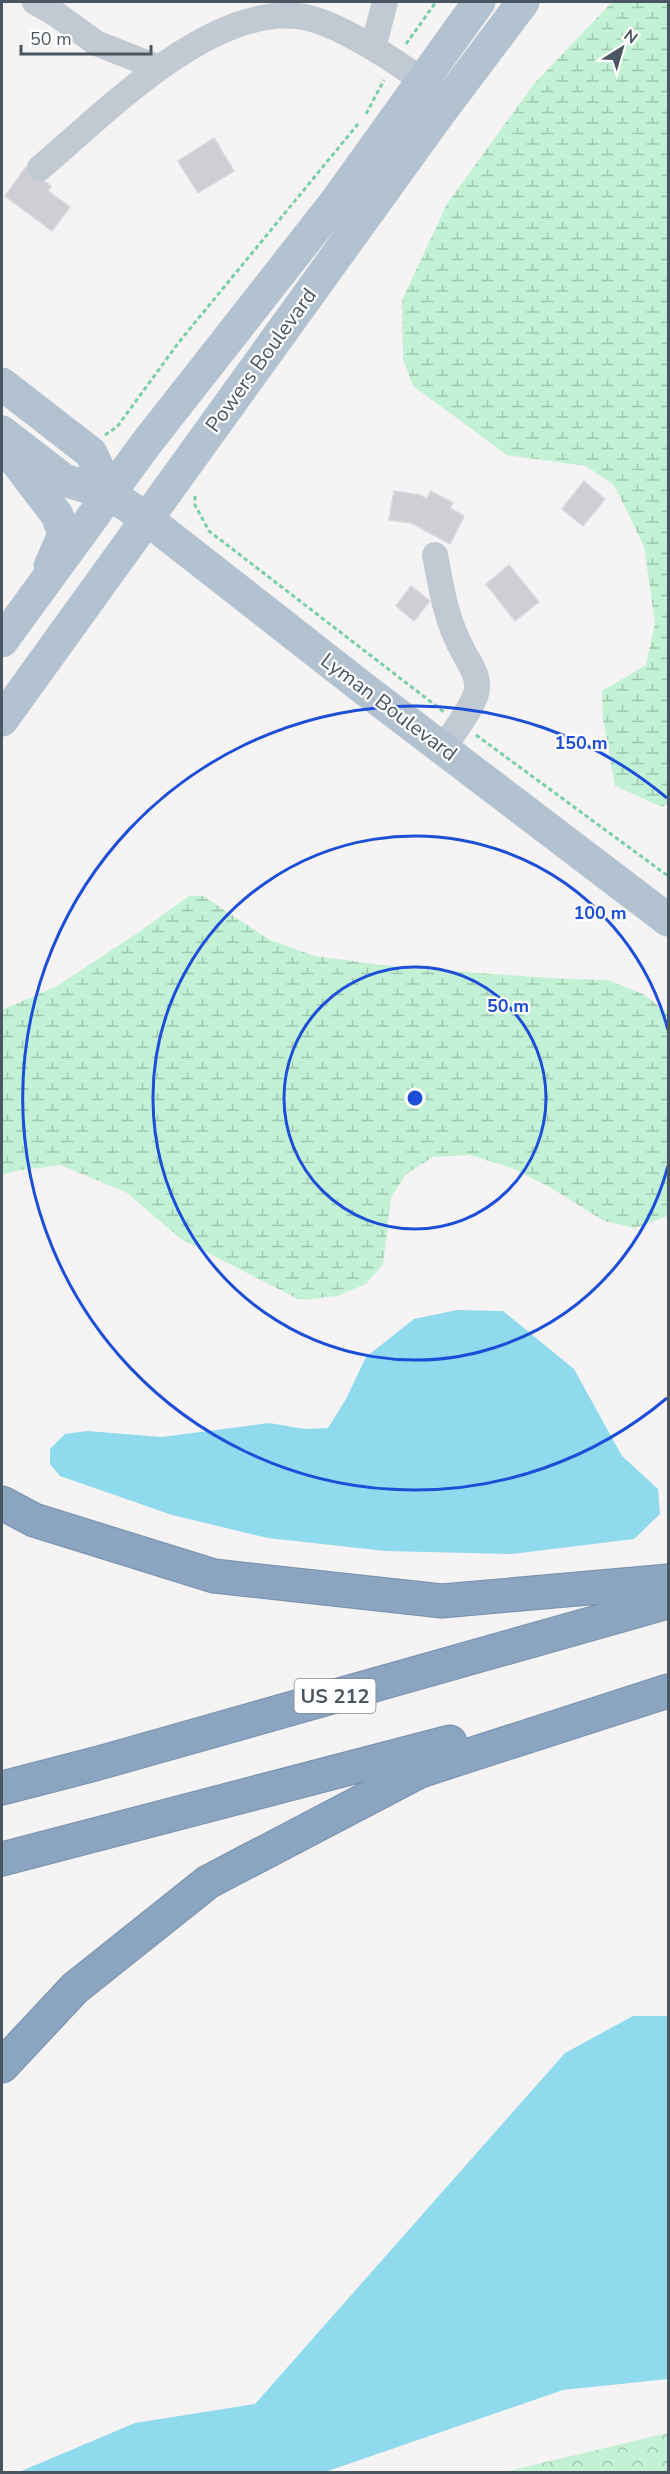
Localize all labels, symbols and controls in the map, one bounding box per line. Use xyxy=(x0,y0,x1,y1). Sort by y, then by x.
scale bar xyxy=(21,18,152,56)
north arrow xyxy=(592,18,652,78)
text: N xyxy=(619,24,642,49)
text: 50 m xyxy=(30,27,72,51)
street label: Powers Boulevard xyxy=(199,282,323,438)
street label: Lyman Boulevard xyxy=(315,646,463,768)
text: 150 m xyxy=(554,731,608,755)
text: 100 m xyxy=(573,901,627,925)
text: 50 m xyxy=(487,994,529,1018)
centre of rings xyxy=(405,1088,425,1108)
road number: US 212 xyxy=(294,1679,376,1713)

